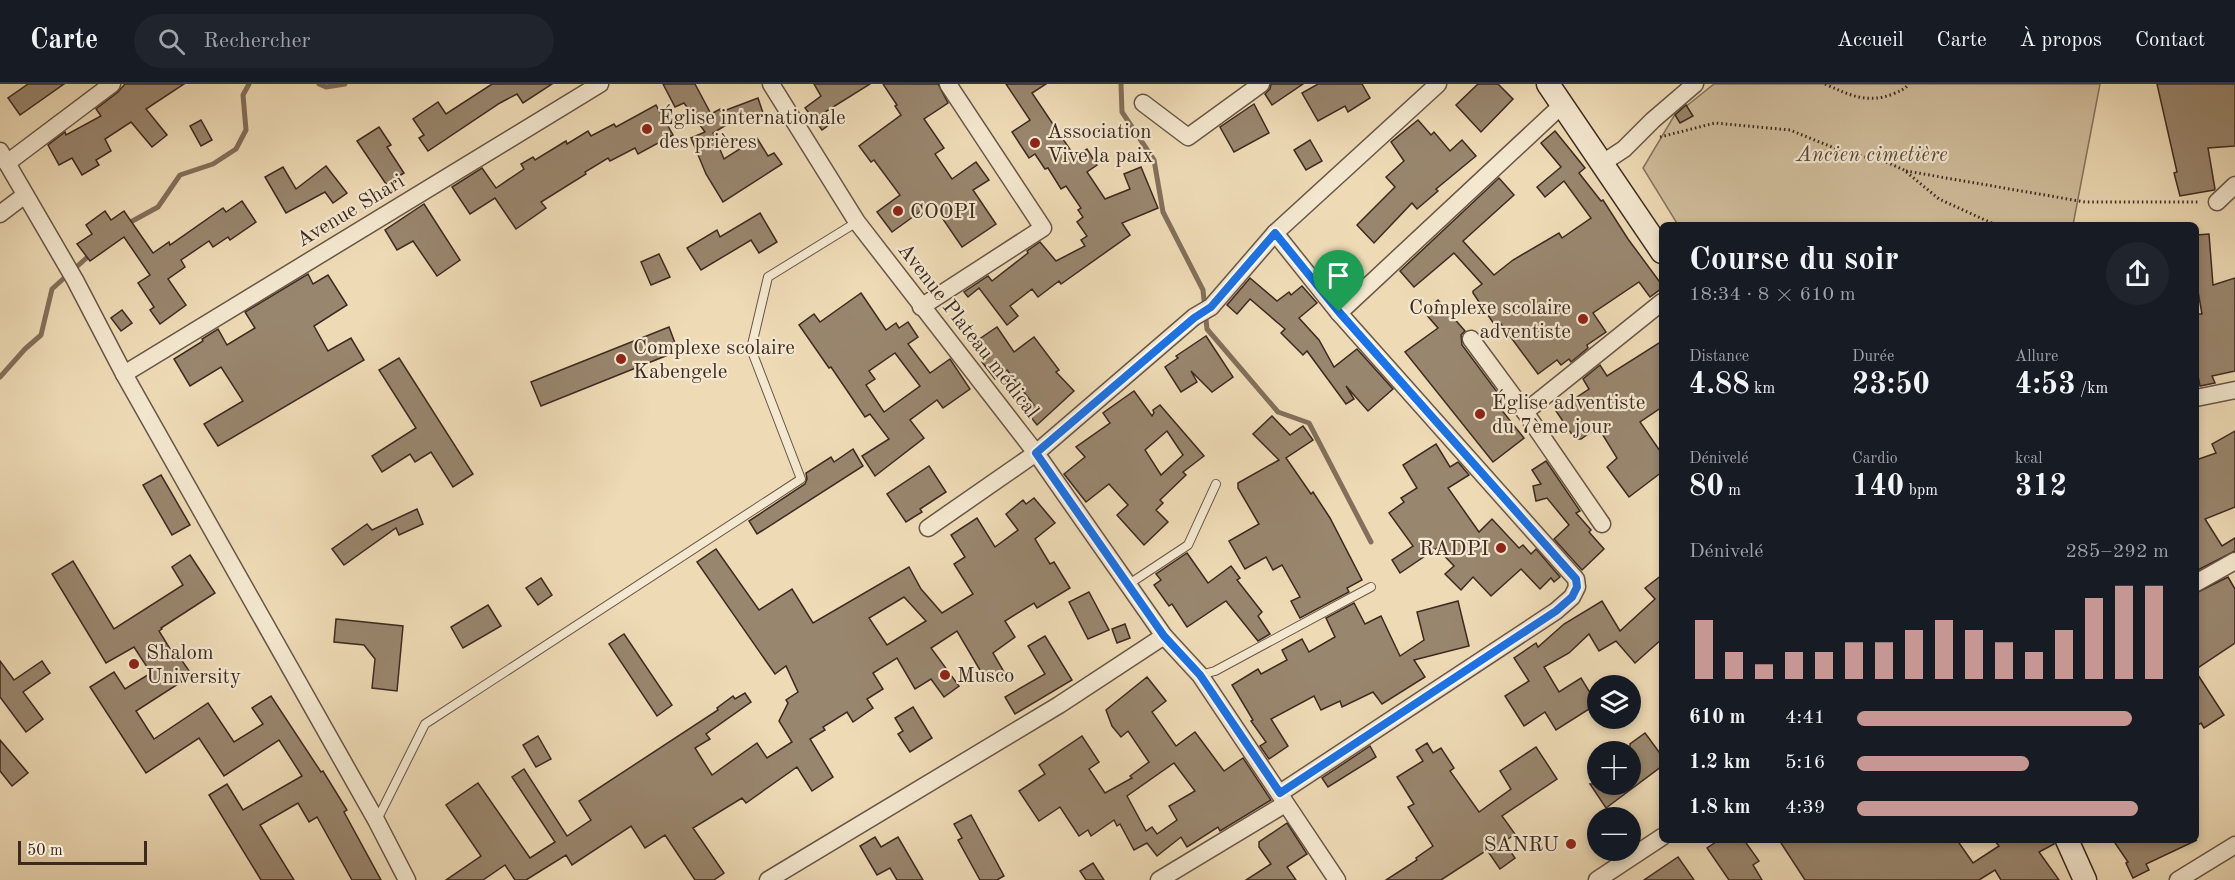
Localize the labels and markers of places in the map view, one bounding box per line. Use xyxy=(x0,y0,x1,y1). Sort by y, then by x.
place label: Église internationale des prières xyxy=(659,104,846,153)
marker: Église internationale des prières xyxy=(640,122,654,136)
place label: Association Vive la paix xyxy=(1047,122,1153,167)
marker: Association Vive la paix xyxy=(1028,136,1042,150)
place label: COOPI xyxy=(910,202,976,223)
marker: COOPI xyxy=(891,204,905,218)
pin xyxy=(1313,250,1364,312)
place label: Complexe scolaire adventiste xyxy=(1409,298,1571,343)
marker: Complexe scolaire adventiste xyxy=(1576,312,1590,326)
place label: Complexe scolaire Kabengele xyxy=(633,338,795,383)
marker: Complexe scolaire Kabengele xyxy=(614,352,628,366)
place label: Église adventiste du 7ème jour xyxy=(1492,389,1645,438)
marker: Église adventiste du 7ème jour xyxy=(1473,407,1487,421)
place label: RADPI xyxy=(1419,539,1489,560)
marker: RADPI xyxy=(1494,541,1508,555)
place label: Shalom University xyxy=(146,643,241,688)
marker: Shalom University xyxy=(127,657,141,671)
place label: Musco xyxy=(957,666,1015,687)
marker: Musco xyxy=(938,668,952,682)
place label: SANRU xyxy=(1484,835,1559,856)
marker: SANRU xyxy=(1564,837,1578,851)

